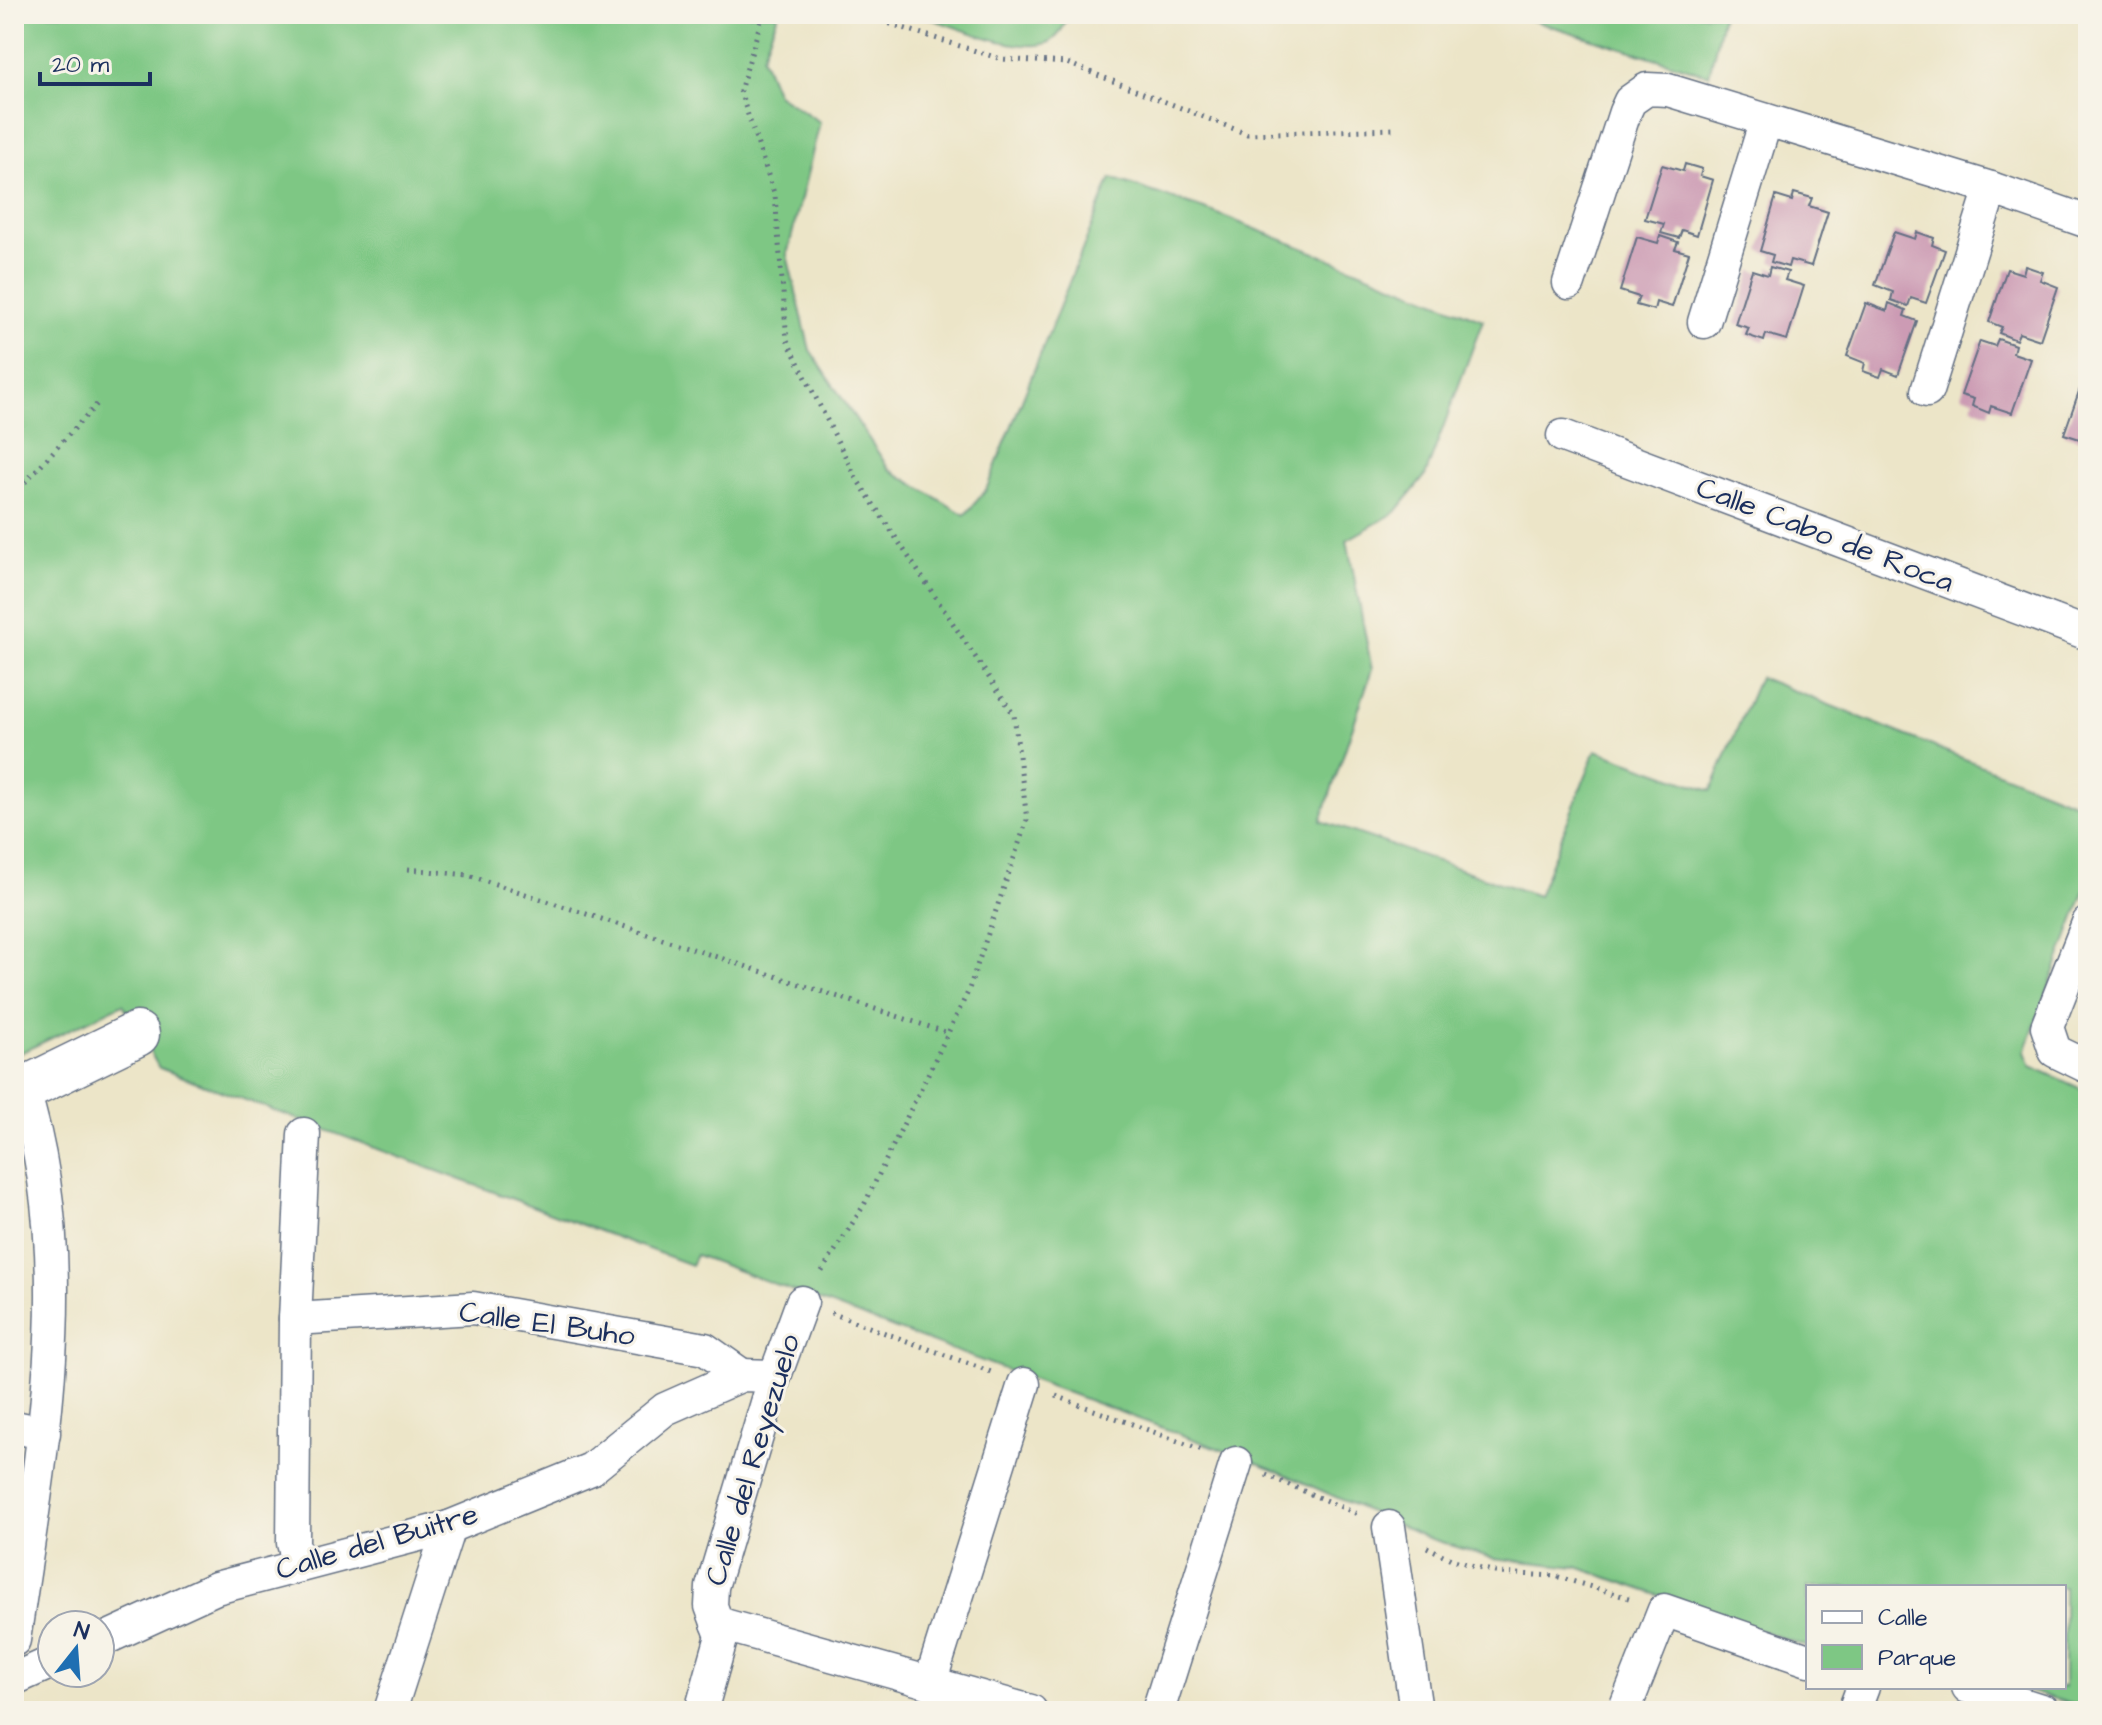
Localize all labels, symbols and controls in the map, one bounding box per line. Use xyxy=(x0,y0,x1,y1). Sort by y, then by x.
scale bar xyxy=(40,36,150,86)
text: 20 m xyxy=(52,48,109,82)
street label: Calle Cabo de Roca xyxy=(1690,467,1960,603)
street label: Calle El Buho xyxy=(456,1291,638,1357)
street label: Calle del Reyezuelo xyxy=(695,1329,812,1591)
street label: Calle del Buitre xyxy=(271,1493,483,1591)
legend xyxy=(1806,1585,2066,1689)
text: Calle xyxy=(1878,1601,1928,1635)
north arrow xyxy=(36,1609,116,1689)
text: N xyxy=(70,1614,93,1648)
text: Parque xyxy=(1878,1641,1956,1675)

